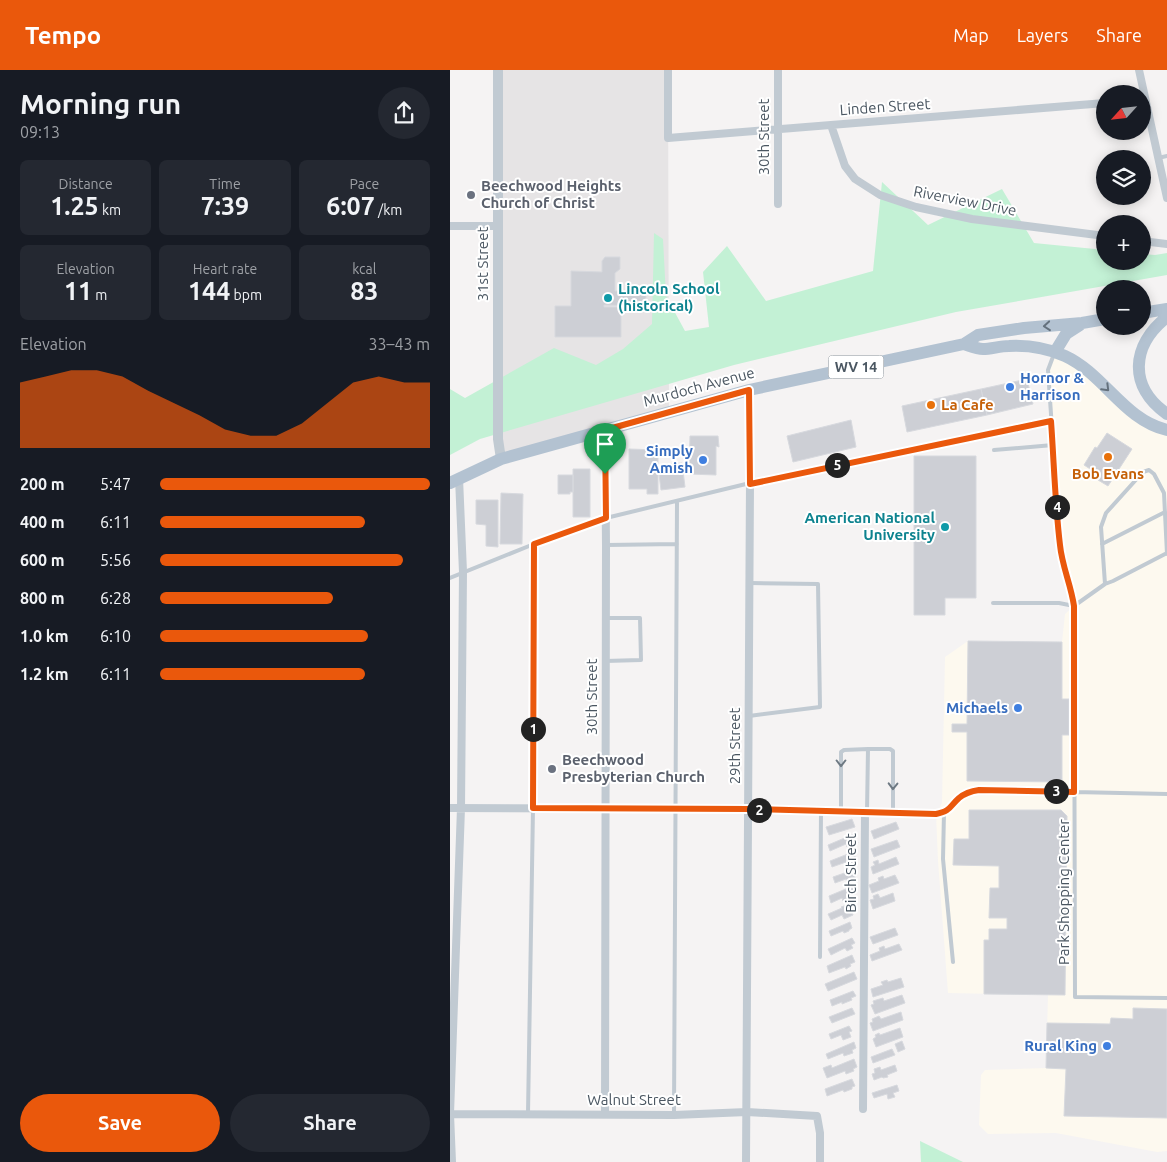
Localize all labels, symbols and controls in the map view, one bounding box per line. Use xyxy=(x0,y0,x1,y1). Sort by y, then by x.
text: Tempo xyxy=(25,22,101,49)
text: Map xyxy=(953,25,989,45)
text: Layers xyxy=(1017,25,1068,45)
text: Share xyxy=(1096,25,1142,45)
north arrow xyxy=(1096,85,1151,140)
map controls xyxy=(1096,85,1151,335)
button: share xyxy=(378,87,430,139)
text: Morning run xyxy=(20,88,181,119)
street label: Linden Street xyxy=(839,95,931,118)
street label: 30th Street xyxy=(755,99,772,175)
text: 09:13 xyxy=(20,123,60,141)
button: layers xyxy=(1096,150,1151,205)
text: Distance xyxy=(59,176,113,192)
text: Time xyxy=(209,176,241,192)
text: Pace xyxy=(350,176,379,192)
place label: Beechwood Heights Church of Christ xyxy=(481,177,621,211)
street label: Riverview Drive xyxy=(912,182,1018,219)
marker: Beechwood Heights Church of Christ xyxy=(465,189,477,201)
text: 1.25 xyxy=(50,192,99,220)
text: 7:39 xyxy=(201,192,249,220)
text: 6:07 xyxy=(326,192,375,220)
text: km xyxy=(99,202,121,218)
text: /km xyxy=(375,202,402,218)
button: + xyxy=(1096,215,1151,270)
street label: 31st Street xyxy=(474,227,491,301)
text: Elevation xyxy=(56,261,115,277)
text: Heart rate xyxy=(193,261,257,277)
text: kcal xyxy=(352,261,376,277)
text: 11 xyxy=(64,277,92,305)
text: 144 xyxy=(188,277,230,305)
text: 83 xyxy=(350,277,378,305)
place label: Lincoln School (historical) xyxy=(618,280,720,314)
button: − xyxy=(1096,280,1151,335)
text: m xyxy=(92,287,107,303)
text: bpm xyxy=(230,287,262,303)
marker: Lincoln School (historical) xyxy=(602,292,614,304)
one-way arrow xyxy=(1043,321,1051,332)
text: Elevation xyxy=(20,335,87,353)
text: 33–43 m xyxy=(368,335,430,353)
road number: WV 14 xyxy=(828,356,884,378)
street label: Murdoch Avenue xyxy=(641,364,756,410)
place label: Hornor & Harrison xyxy=(1020,369,1085,403)
marker: Hornor & Harrison xyxy=(1004,381,1016,393)
one-way arrow xyxy=(1100,382,1109,391)
place label: La Cafe xyxy=(941,396,994,413)
marker: La Cafe xyxy=(925,399,937,411)
pin xyxy=(584,423,626,474)
icon: arrive xyxy=(591,430,619,458)
place label: Simply Amish xyxy=(646,442,693,476)
marker: Bob Evans xyxy=(1102,451,1114,463)
pin: 5 xyxy=(824,452,850,478)
marker: Simply Amish xyxy=(697,454,709,466)
text: 5 xyxy=(834,457,841,473)
place label: Bob Evans xyxy=(1072,465,1144,482)
text: 200 m xyxy=(20,475,65,493)
text: 5:47 xyxy=(100,475,131,493)
pin: 4 xyxy=(1044,494,1070,520)
text: 4 xyxy=(1054,499,1061,515)
place label: American National University xyxy=(805,509,935,543)
text: 400 m xyxy=(20,513,65,531)
text: 6:11 xyxy=(100,513,131,531)
marker: American National University xyxy=(939,521,951,533)
text: 600 m xyxy=(20,551,65,569)
text: 5:56 xyxy=(100,551,131,569)
text: 800 m xyxy=(20,589,65,607)
text: 6:28 xyxy=(100,589,131,607)
text: 1.0 km xyxy=(20,627,69,645)
text: 6:10 xyxy=(100,627,131,645)
street label: 30th Street xyxy=(583,659,600,735)
text: 1.2 km xyxy=(20,665,69,683)
text: 6:11 xyxy=(100,665,131,683)
place label: Michaels xyxy=(946,699,1008,716)
marker: Michaels xyxy=(1012,702,1024,714)
street label: 29th Street xyxy=(726,708,743,784)
pin: 1 xyxy=(520,716,546,742)
text: 1 xyxy=(530,721,537,737)
place label: Beechwood Presbyterian Church xyxy=(562,751,705,785)
one-way arrow xyxy=(836,760,846,767)
marker: Beechwood Presbyterian Church xyxy=(546,763,558,775)
pin: 3 xyxy=(1044,778,1068,804)
one-way arrow xyxy=(888,782,899,790)
text: 3 xyxy=(1053,783,1060,799)
pin: 2 xyxy=(746,798,772,822)
text: 2 xyxy=(756,802,763,818)
street label: Park Shopping Center xyxy=(1055,819,1072,965)
street label: Birch Street xyxy=(842,833,859,913)
place label: Rural King xyxy=(1024,1037,1097,1054)
marker: Rural King xyxy=(1101,1040,1113,1052)
street label: Walnut Street xyxy=(587,1091,681,1108)
button: Save xyxy=(20,1094,220,1152)
button: Share xyxy=(230,1094,430,1152)

